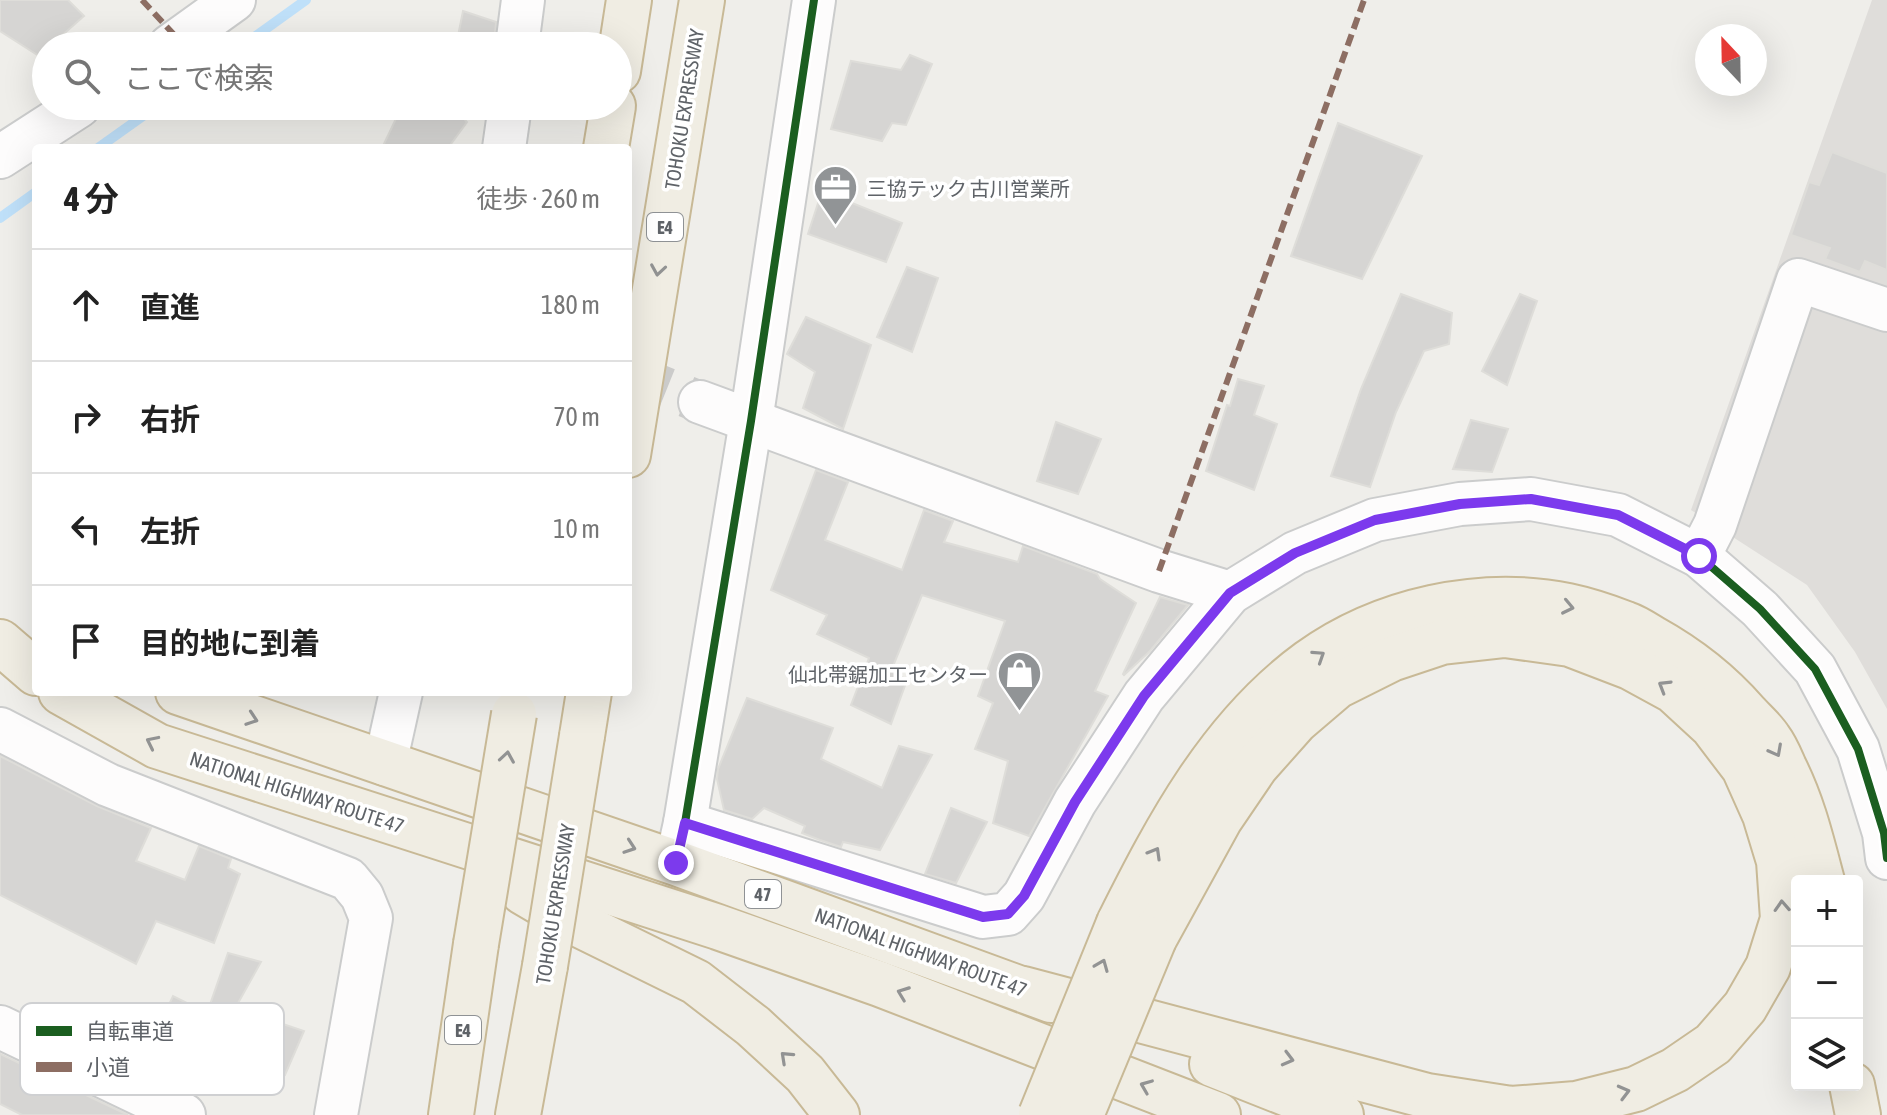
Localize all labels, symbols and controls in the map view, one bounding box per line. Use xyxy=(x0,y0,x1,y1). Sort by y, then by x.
north arrow xyxy=(1695,24,1767,96)
street label: TOHOKU EXPRESSWAY xyxy=(660,27,708,191)
search box xyxy=(32,32,632,120)
icon: search xyxy=(60,54,104,98)
text: ここで検索 xyxy=(124,61,274,95)
office icon: 三協テック 古川営業所 xyxy=(812,164,860,227)
place label: 三協テック 古川営業所 xyxy=(867,177,1070,200)
text: 4 分 xyxy=(64,179,119,218)
text: 徒歩 · 260 m xyxy=(476,184,600,214)
road number: E4 xyxy=(647,213,683,241)
one-way arrow xyxy=(650,264,667,277)
icon: ahead xyxy=(64,283,108,327)
text: 直進 xyxy=(140,290,200,324)
text: 180 m xyxy=(541,290,600,320)
icon: right xyxy=(64,395,108,439)
text: 右折 xyxy=(140,402,200,436)
text: 70 m xyxy=(553,402,600,432)
icon: left xyxy=(64,507,108,551)
text: 左折 xyxy=(140,514,200,548)
text: 10 m xyxy=(553,514,600,544)
route start xyxy=(1681,538,1717,574)
one-way arrow xyxy=(1560,598,1574,615)
icon: arrive xyxy=(64,619,108,663)
text: 目的地に到着 xyxy=(140,626,320,660)
shop icon: 仙北帯鋸加工センター xyxy=(995,650,1043,713)
one-way arrow xyxy=(1311,650,1325,665)
place label: 仙北帯鋸加工センター xyxy=(788,663,988,686)
one-way arrow xyxy=(1658,680,1673,696)
one-way arrow xyxy=(244,709,258,725)
one-way arrow xyxy=(145,736,160,752)
one-way arrow xyxy=(1766,742,1781,757)
street label: NATIONAL HIGHWAY ROUTE 47 xyxy=(187,746,407,838)
one-way arrow xyxy=(498,750,515,764)
street label: TOHOKU EXPRESSWAY xyxy=(531,822,579,986)
one-way arrow xyxy=(623,838,637,854)
route end xyxy=(658,845,694,881)
one-way arrow xyxy=(1145,848,1161,862)
map controls xyxy=(1791,875,1863,1091)
button: + xyxy=(1791,875,1863,947)
road number: 47 xyxy=(745,880,781,908)
one-way arrow xyxy=(1774,899,1791,912)
street label: NATIONAL HIGHWAY ROUTE 47 xyxy=(812,903,1030,1001)
button: − xyxy=(1791,947,1863,1019)
one-way arrow xyxy=(1092,959,1109,973)
one-way arrow xyxy=(897,986,911,1003)
legend xyxy=(20,1003,284,1095)
road number: E4 xyxy=(445,1016,481,1044)
text: 自転車道 xyxy=(86,1018,174,1044)
button: layers xyxy=(1791,1019,1863,1091)
one-way arrow xyxy=(1280,1050,1294,1067)
one-way arrow xyxy=(781,1051,795,1066)
text: 小道 xyxy=(86,1054,130,1080)
one-way arrow xyxy=(1140,1079,1154,1096)
one-way arrow xyxy=(1617,1084,1631,1101)

